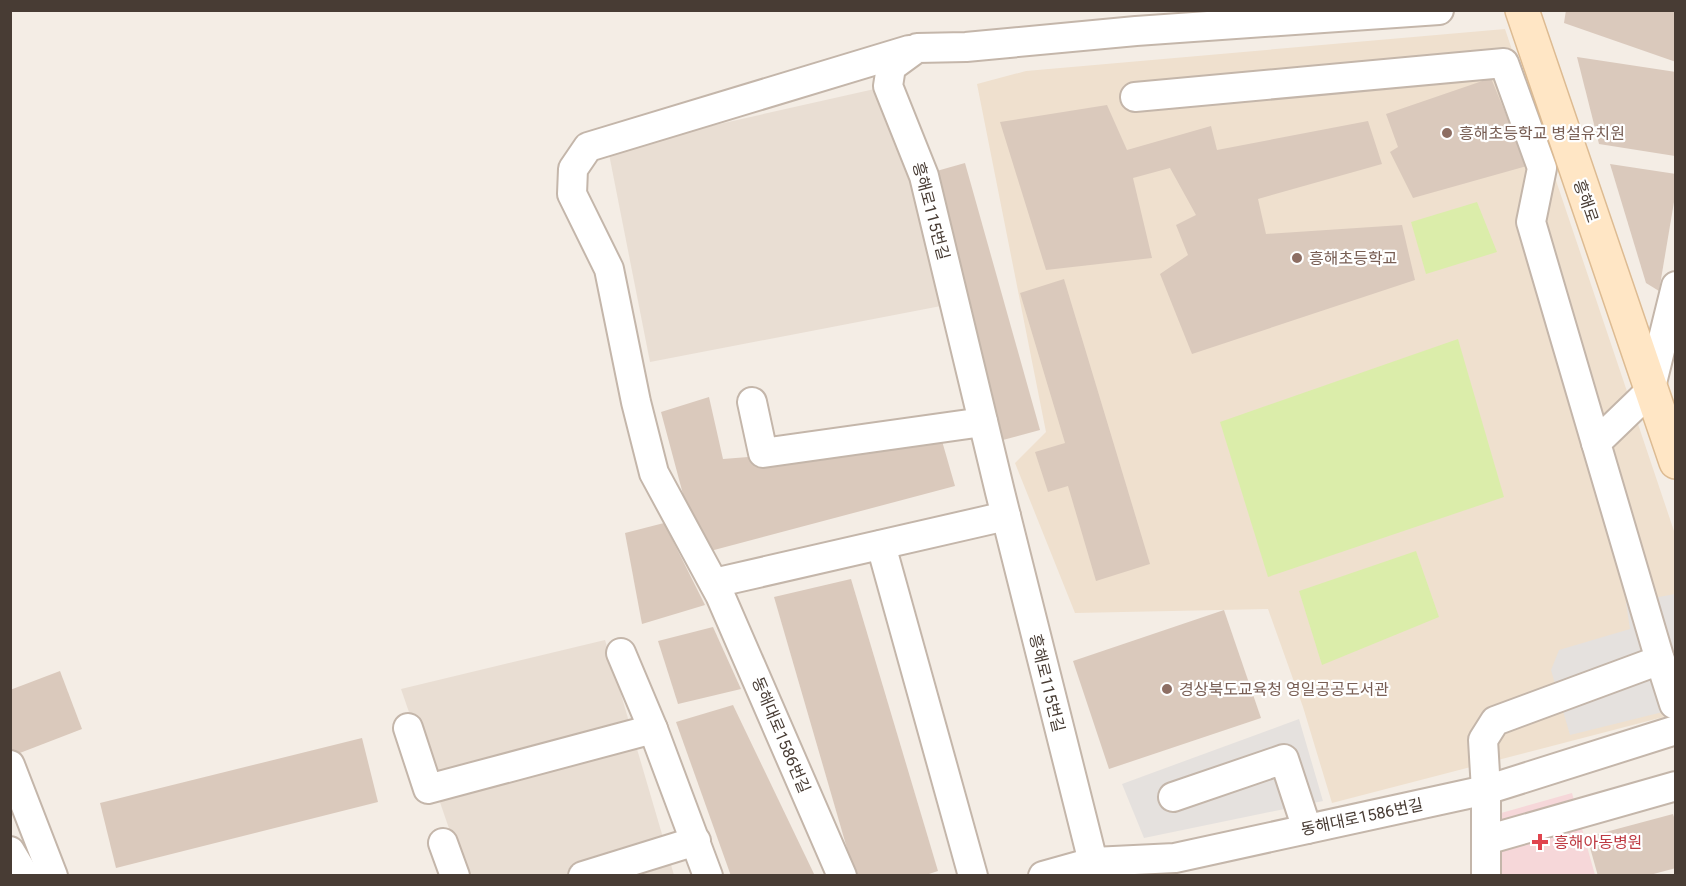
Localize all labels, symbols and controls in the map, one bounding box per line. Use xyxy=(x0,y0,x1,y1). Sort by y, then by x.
place label: 흥해초등학교 병설유치원 xyxy=(1459,124,1625,143)
marker: 흥해초등학교 병설유치원 xyxy=(1440,126,1454,140)
street label: 흥해로115번길 xyxy=(909,160,953,262)
street label: 흥해로 xyxy=(1570,177,1602,225)
place label: 흥해초등학교 xyxy=(1309,249,1397,268)
marker: 흥해초등학교 xyxy=(1290,251,1304,265)
street label: 흥해로115번길 xyxy=(1026,632,1068,734)
street label: 동해대로1586번길 xyxy=(748,674,814,796)
place label: 경상북도교육청 영일공공도서관 xyxy=(1179,680,1389,699)
marker: 경상북도교육청 영일공공도서관 xyxy=(1160,682,1174,696)
street label: 동해대로1586번길 xyxy=(1299,795,1425,839)
marker: 흥해아동병원 xyxy=(1531,833,1549,851)
place label: 흥해아동병원 xyxy=(1554,833,1642,852)

